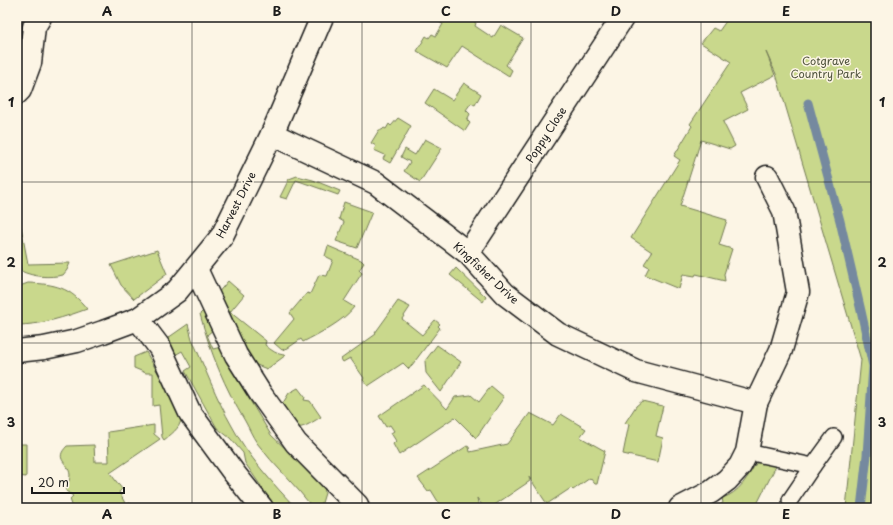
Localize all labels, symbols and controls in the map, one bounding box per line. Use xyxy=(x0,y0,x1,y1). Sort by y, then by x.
text: A xyxy=(102,1,112,20)
text: B xyxy=(273,1,282,20)
text: C xyxy=(441,1,451,20)
text: D xyxy=(611,1,621,20)
text: E xyxy=(782,1,790,20)
park label: Cotgrave Country Park xyxy=(790,52,862,82)
text: 1 xyxy=(8,92,14,111)
text: 1 xyxy=(879,92,885,111)
street label: Poppy Close xyxy=(521,103,570,166)
street label: Harvest Drive xyxy=(211,168,260,241)
street label: Kingfisher Drive xyxy=(450,238,523,308)
text: 2 xyxy=(6,252,16,271)
text: 2 xyxy=(877,252,887,271)
text: 3 xyxy=(7,412,16,431)
text: 3 xyxy=(878,412,887,431)
scale bar xyxy=(32,469,124,495)
text: 20 m xyxy=(38,473,69,491)
text: A xyxy=(102,504,112,523)
text: B xyxy=(273,504,282,523)
text: C xyxy=(441,504,451,523)
text: D xyxy=(611,504,621,523)
text: E xyxy=(782,504,790,523)

